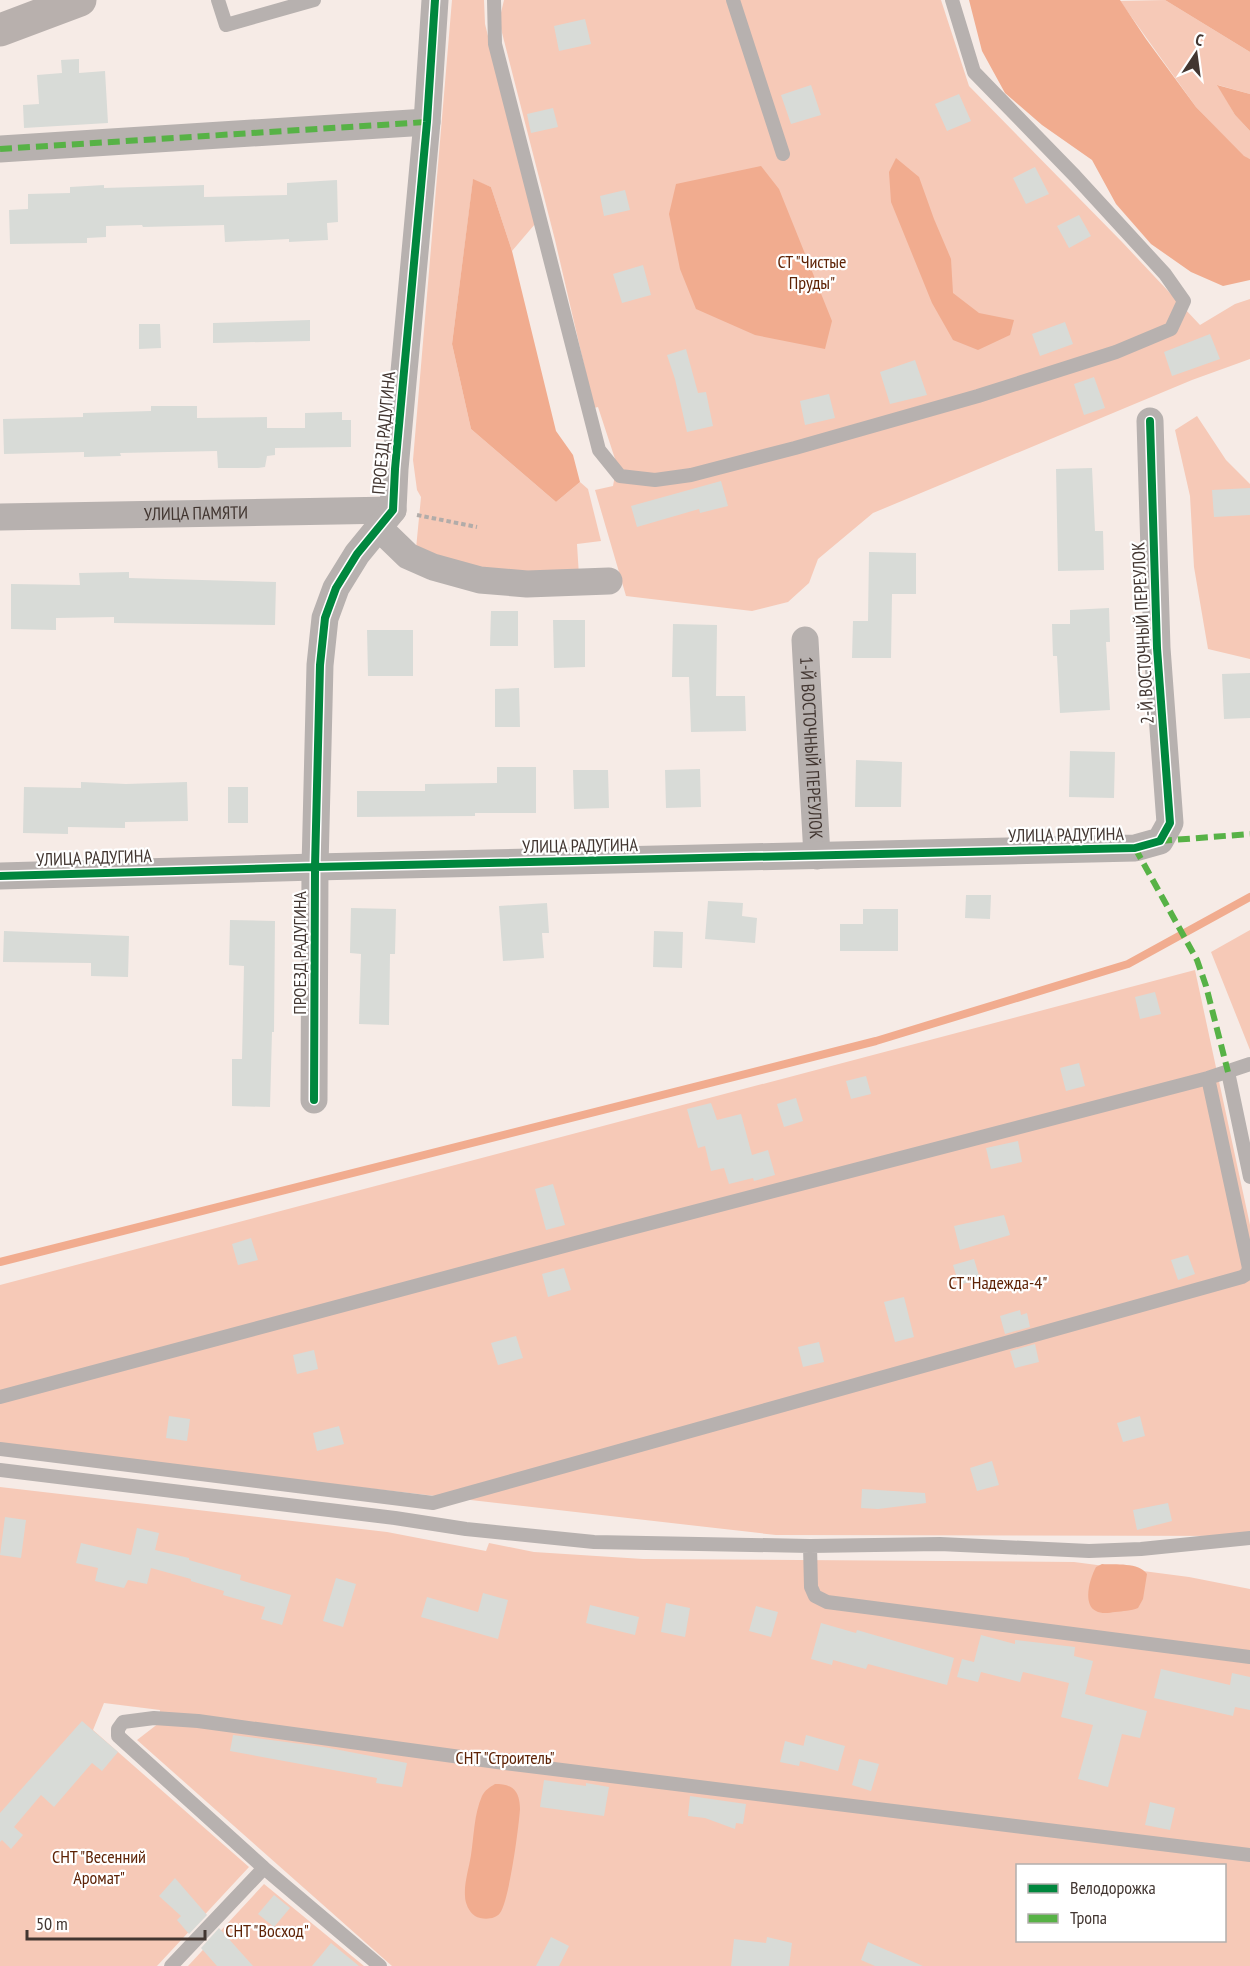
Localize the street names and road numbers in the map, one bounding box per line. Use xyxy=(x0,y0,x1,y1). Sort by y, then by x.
street label: ПРОЕЗД РАДУГИНА xyxy=(367,370,400,496)
street label: УЛИЦА ПАМЯТИ xyxy=(144,501,248,525)
street label: 2-Й ВОСТОЧНЫЙ ПЕРЕУЛОК xyxy=(1126,541,1159,725)
street label: 1-Й ВОСТОЧНЫЙ ПЕРЕУЛОК xyxy=(795,656,828,840)
street label: УЛИЦА РАДУГИНА xyxy=(1008,822,1125,847)
street label: УЛИЦА РАДУГИНА xyxy=(522,833,639,858)
street label: УЛИЦА РАДУГИНА xyxy=(36,844,153,871)
street label: ПРОЕЗД РАДУГИНА xyxy=(288,891,311,1015)

